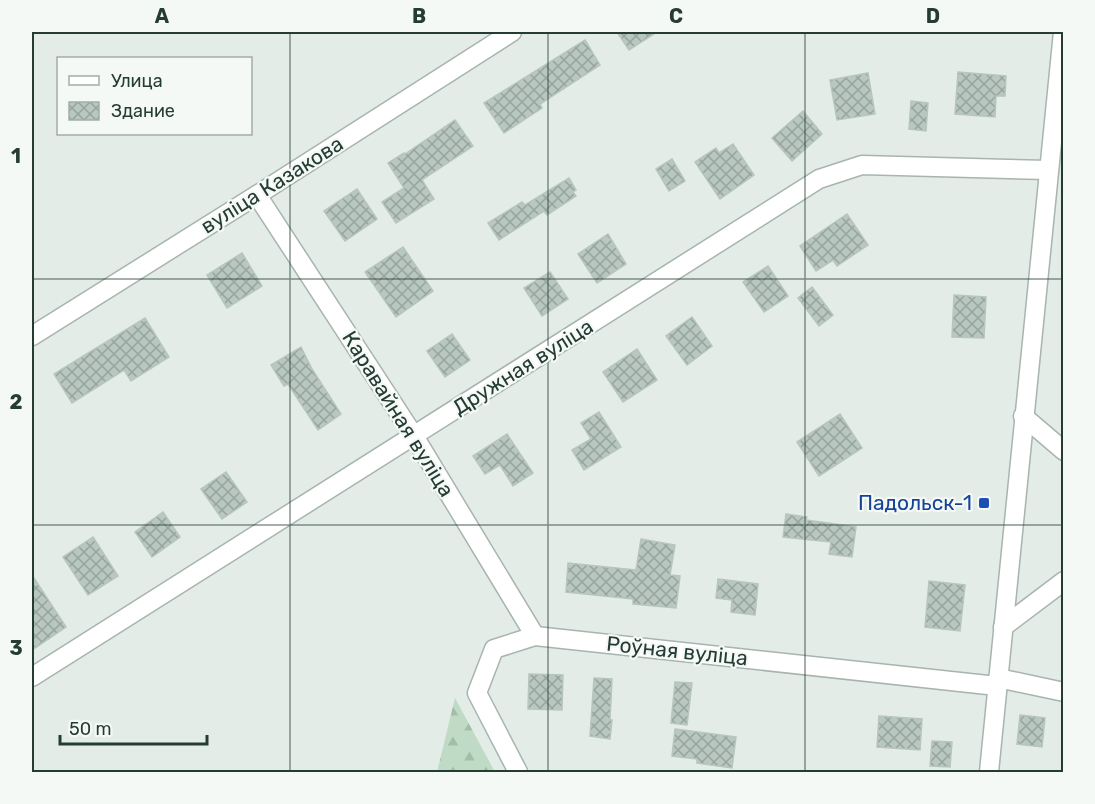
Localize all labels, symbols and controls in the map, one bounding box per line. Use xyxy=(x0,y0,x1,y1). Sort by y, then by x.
text: A xyxy=(155,4,170,28)
text: B xyxy=(412,4,426,28)
text: C xyxy=(669,4,683,28)
text: D xyxy=(926,4,940,28)
legend xyxy=(57,57,252,135)
text: Улица xyxy=(111,70,163,92)
text: Здание xyxy=(111,100,175,122)
street label: вуліца Казакова xyxy=(196,131,348,238)
text: 1 xyxy=(11,144,21,168)
street label: Дружная вуліца xyxy=(448,313,598,420)
street label: Каравайная вуліца xyxy=(337,326,460,501)
text: 2 xyxy=(10,390,23,414)
place label: Падольск-1 xyxy=(858,490,972,515)
marker: Падольск-1 xyxy=(977,496,991,510)
street label: Роўная вуліца xyxy=(605,631,749,670)
text: 3 xyxy=(9,636,23,660)
scale bar xyxy=(60,708,207,746)
text: 50 m xyxy=(69,718,112,740)

